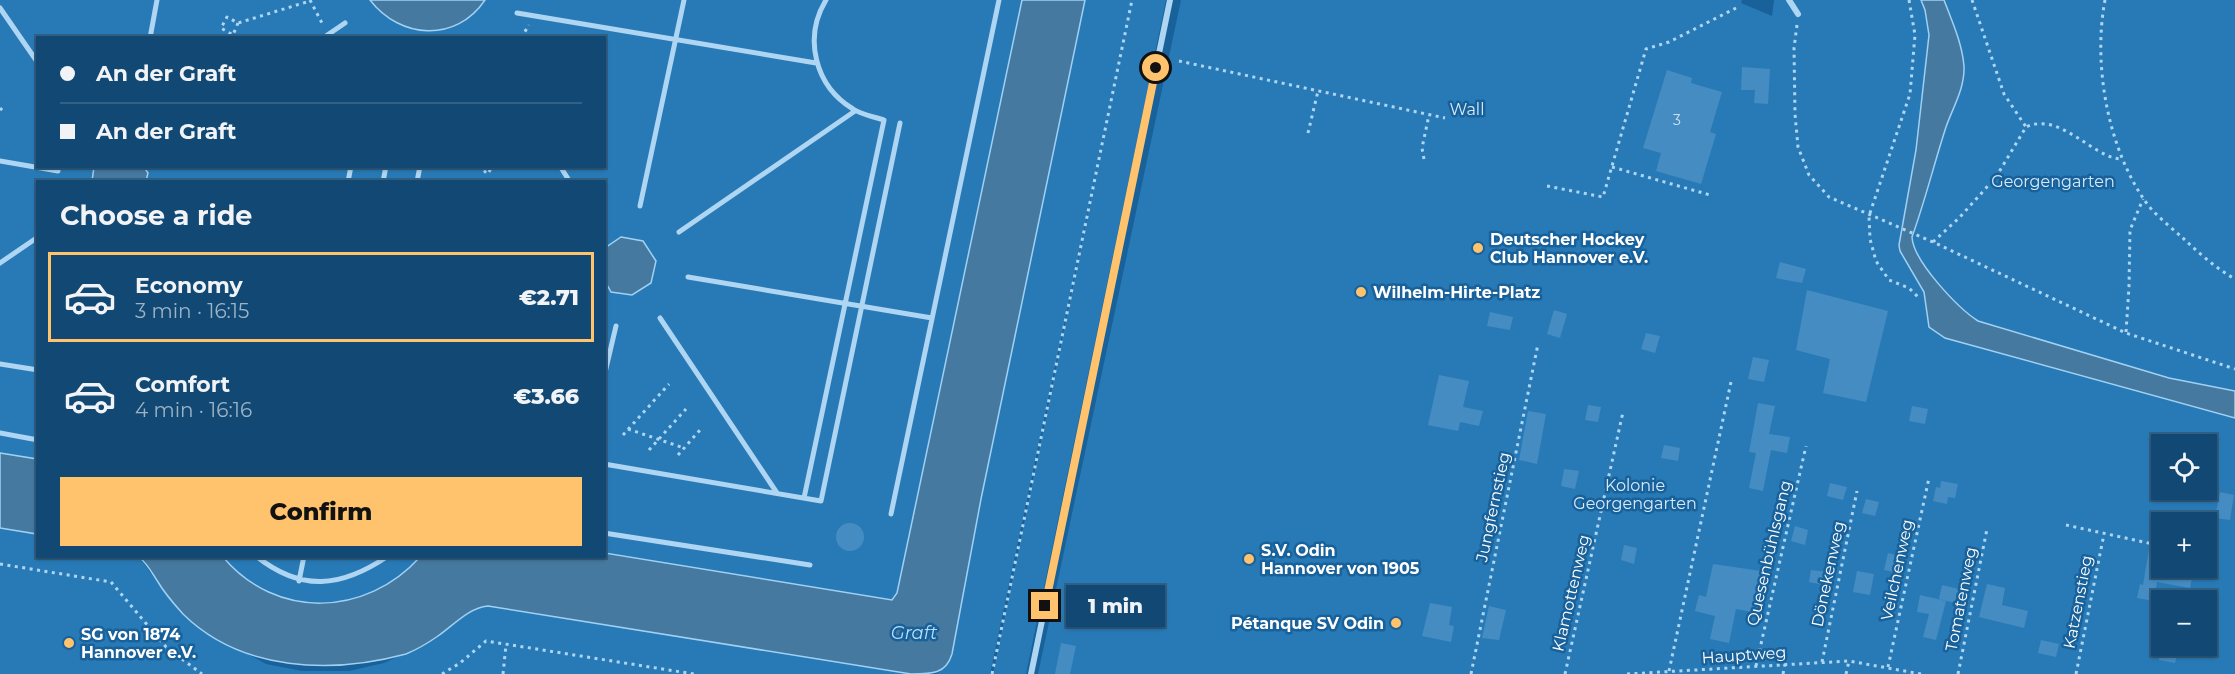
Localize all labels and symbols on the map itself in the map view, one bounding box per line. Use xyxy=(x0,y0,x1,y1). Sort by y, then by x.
route start xyxy=(1142,54,1169,81)
park label: Wall xyxy=(1450,100,1484,119)
house number: 3 xyxy=(1673,111,1681,129)
park label: Georgengarten xyxy=(1991,172,2115,191)
place label: Deutscher Hockey Club Hannover e.V. xyxy=(1490,230,1648,267)
marker: Deutscher Hockey Club Hannover e.V. xyxy=(1471,241,1485,255)
place label: Wilhelm-Hirte-Platz xyxy=(1373,283,1541,302)
marker: Wilhelm-Hirte-Platz xyxy=(1354,285,1368,299)
street label: Jungfernstieg xyxy=(1472,450,1514,565)
park label: Kolonie Georgengarten xyxy=(1573,476,1697,513)
street label: Quesenbühlsgang xyxy=(1743,478,1795,628)
street label: Veilchenweg xyxy=(1877,518,1917,622)
street label: Dönekenweg xyxy=(1808,519,1848,629)
street label: Klamottenweg xyxy=(1548,533,1594,653)
place label: S.V. Odin Hannover von 1905 xyxy=(1261,541,1420,578)
street label: Tomatenweg xyxy=(1942,545,1980,653)
marker: S.V. Odin Hannover von 1905 xyxy=(1242,552,1256,566)
street label: Katzenstieg xyxy=(2060,554,2096,650)
callout: 1 min xyxy=(1066,585,1165,627)
route end xyxy=(1031,592,1058,619)
place label: Pétanque SV Odin xyxy=(1231,614,1384,633)
marker: Pétanque SV Odin xyxy=(1389,616,1403,630)
water label: Graft xyxy=(891,622,938,644)
place label: SG von 1874 Hannover e.V. xyxy=(81,625,196,662)
marker: SG von 1874 Hannover e.V. xyxy=(62,636,76,650)
street label: Hauptweg xyxy=(1701,643,1787,667)

